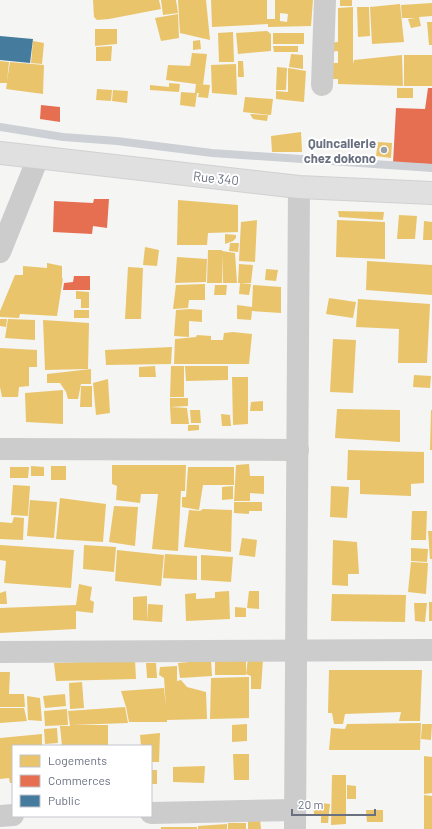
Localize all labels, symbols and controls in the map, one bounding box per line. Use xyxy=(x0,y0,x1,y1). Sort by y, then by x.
place label: Quincailerie chez dokono xyxy=(304,135,376,166)
marker: Quincailerie chez dokono xyxy=(379,145,389,155)
street label: Rue 340 xyxy=(192,168,240,188)
legend xyxy=(12,745,152,817)
text: Logements xyxy=(48,753,107,767)
text: Commerces xyxy=(48,773,111,787)
scale bar xyxy=(292,791,375,817)
text: Public xyxy=(48,793,80,807)
text: 20 m xyxy=(298,797,324,811)

